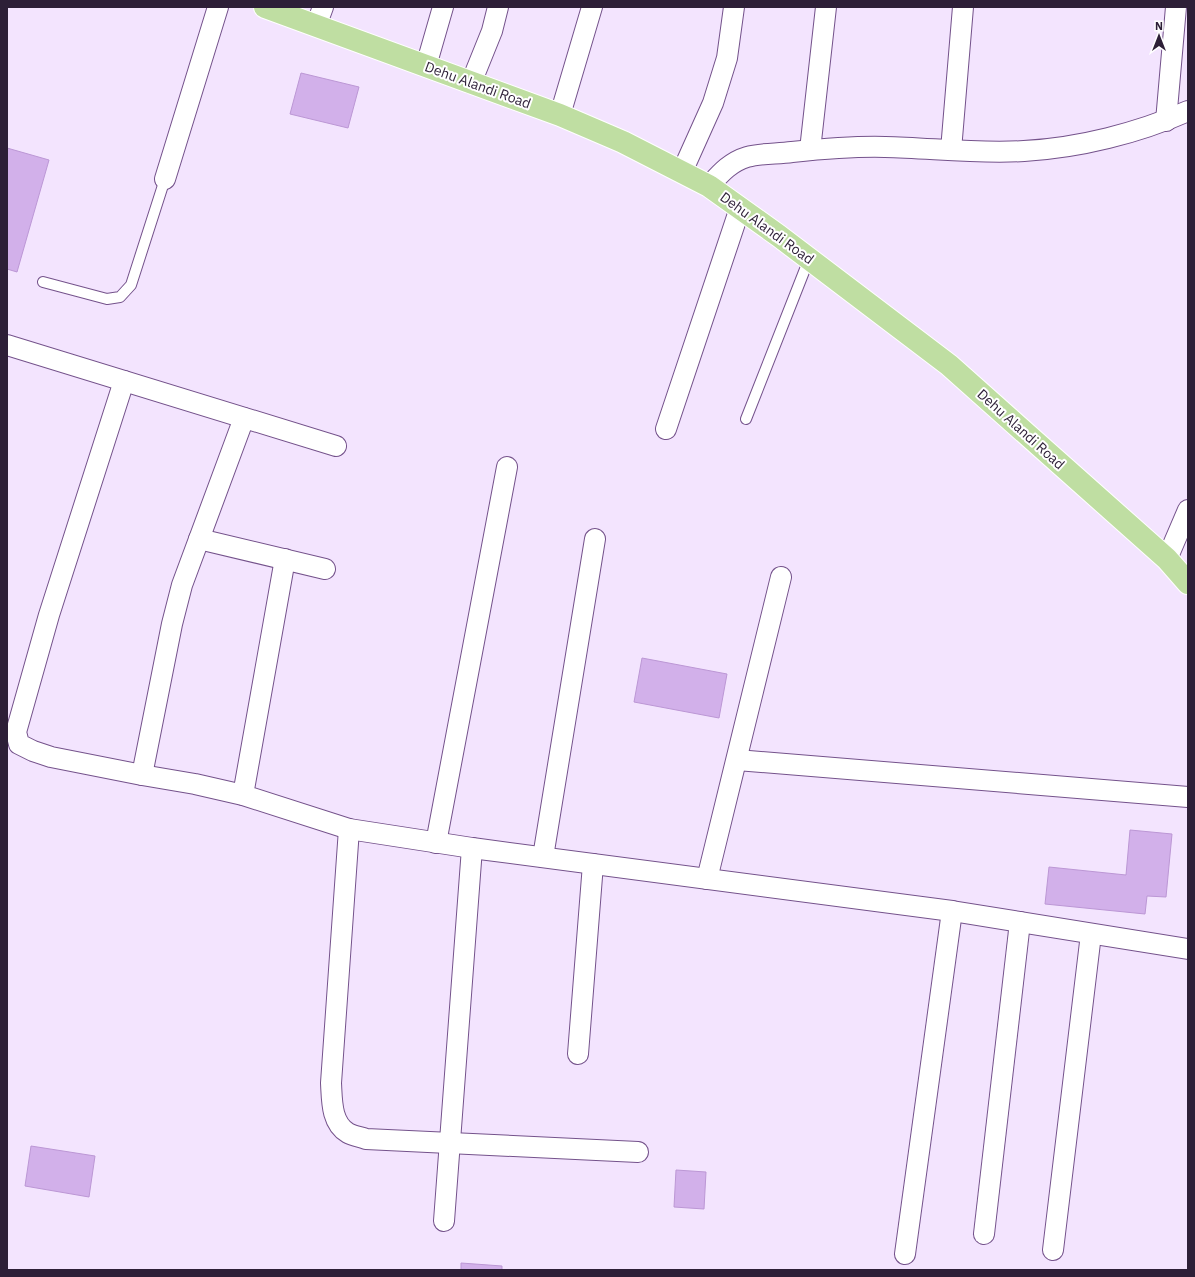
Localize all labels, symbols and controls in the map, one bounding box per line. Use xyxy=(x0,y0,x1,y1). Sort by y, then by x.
north arrow xyxy=(1139,16,1179,56)
text: N xyxy=(1155,19,1163,33)
street label: Dehu Alandi Road xyxy=(422,57,534,113)
street label: Dehu Alandi Road xyxy=(717,188,817,268)
street label: Dehu Alandi Road xyxy=(974,385,1068,473)

